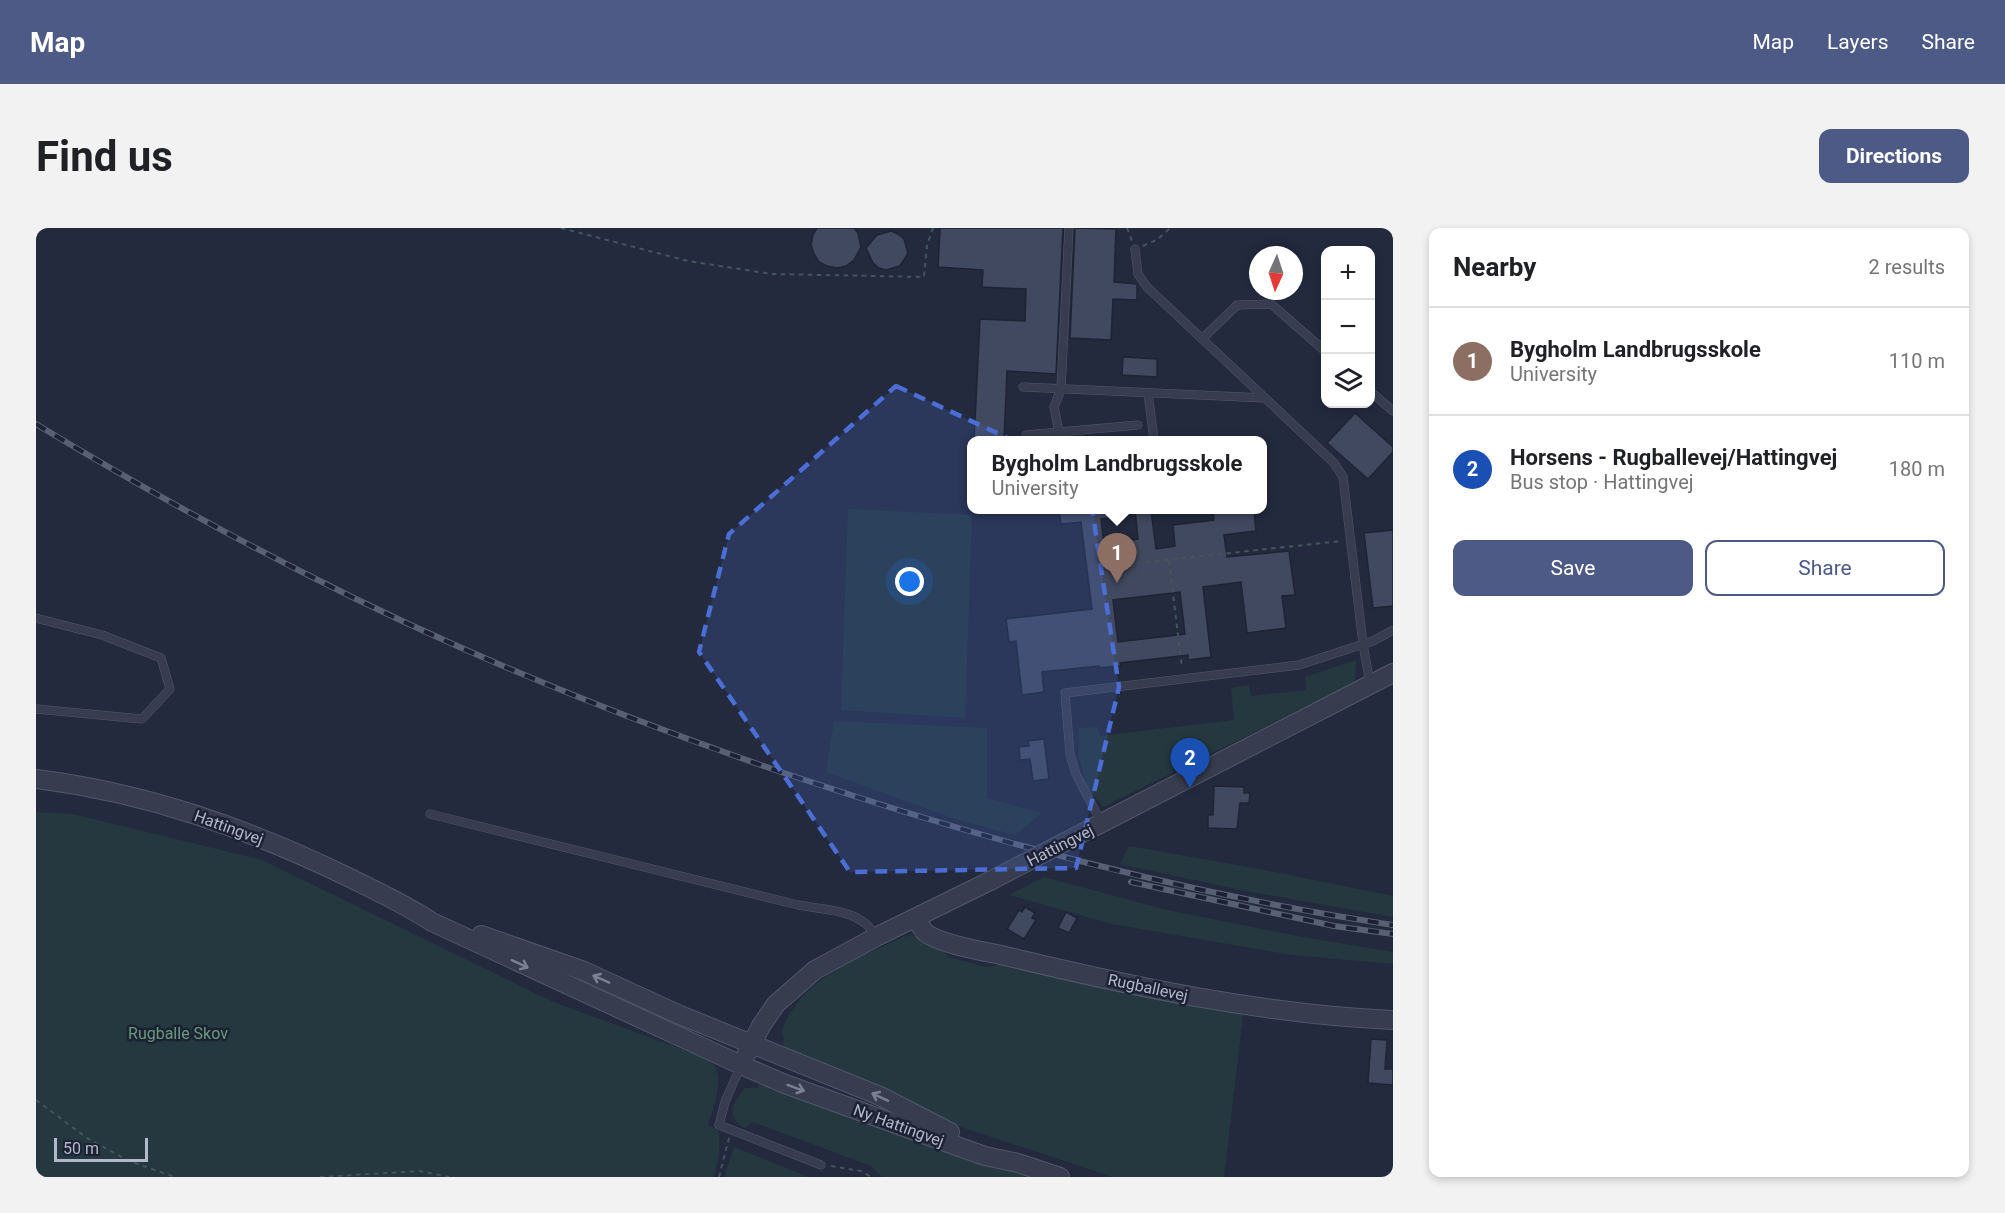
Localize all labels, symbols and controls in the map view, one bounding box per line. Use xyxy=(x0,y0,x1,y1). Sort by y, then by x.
text: Map xyxy=(30,26,85,59)
text: Map xyxy=(1752,30,1794,54)
text: Layers xyxy=(1827,30,1888,54)
text: Share xyxy=(1921,30,1975,54)
button: Directions xyxy=(1819,129,1969,183)
text: Find us xyxy=(36,132,173,181)
north arrow xyxy=(1249,246,1303,300)
map controls xyxy=(1321,246,1375,408)
button: + xyxy=(1321,246,1375,300)
text: Nearby xyxy=(1453,252,1536,282)
text: 2 results xyxy=(1869,255,1945,279)
button: − xyxy=(1321,300,1375,354)
text: Bygholm Landbrugsskole xyxy=(1510,337,1761,362)
text: 1 xyxy=(1467,349,1478,373)
text: 110 m xyxy=(1889,349,1945,373)
button: layers xyxy=(1321,354,1375,408)
text: University xyxy=(1510,362,1597,386)
popup xyxy=(967,436,1267,514)
text: Horsens - Rugballevej/Hattingvej xyxy=(1510,445,1837,470)
text: Bygholm Landbrugsskole xyxy=(992,451,1242,476)
text: 2 xyxy=(1467,457,1478,481)
text: 180 m xyxy=(1889,457,1945,481)
text: Bus stop · Hattingvej xyxy=(1510,470,1694,494)
text: University xyxy=(992,476,1079,500)
pin: 1 xyxy=(1098,534,1136,583)
button: Save xyxy=(1453,540,1693,596)
button: Share xyxy=(1705,540,1945,596)
your location xyxy=(895,567,924,596)
pin: 2 xyxy=(1170,738,1210,788)
street label: Hattingvej xyxy=(192,806,266,849)
street label: Hattingvej xyxy=(1024,821,1097,870)
one-way arrow xyxy=(510,959,528,971)
street label: Rugballevej xyxy=(1106,970,1190,1005)
one-way arrow xyxy=(593,973,611,985)
park label: Rugballe Skov xyxy=(128,1024,228,1043)
one-way arrow xyxy=(786,1083,804,1094)
one-way arrow xyxy=(872,1091,890,1102)
street label: Ny Hattingvej xyxy=(851,1100,947,1151)
scale bar xyxy=(54,1135,148,1162)
text: 50 m xyxy=(63,1139,99,1158)

